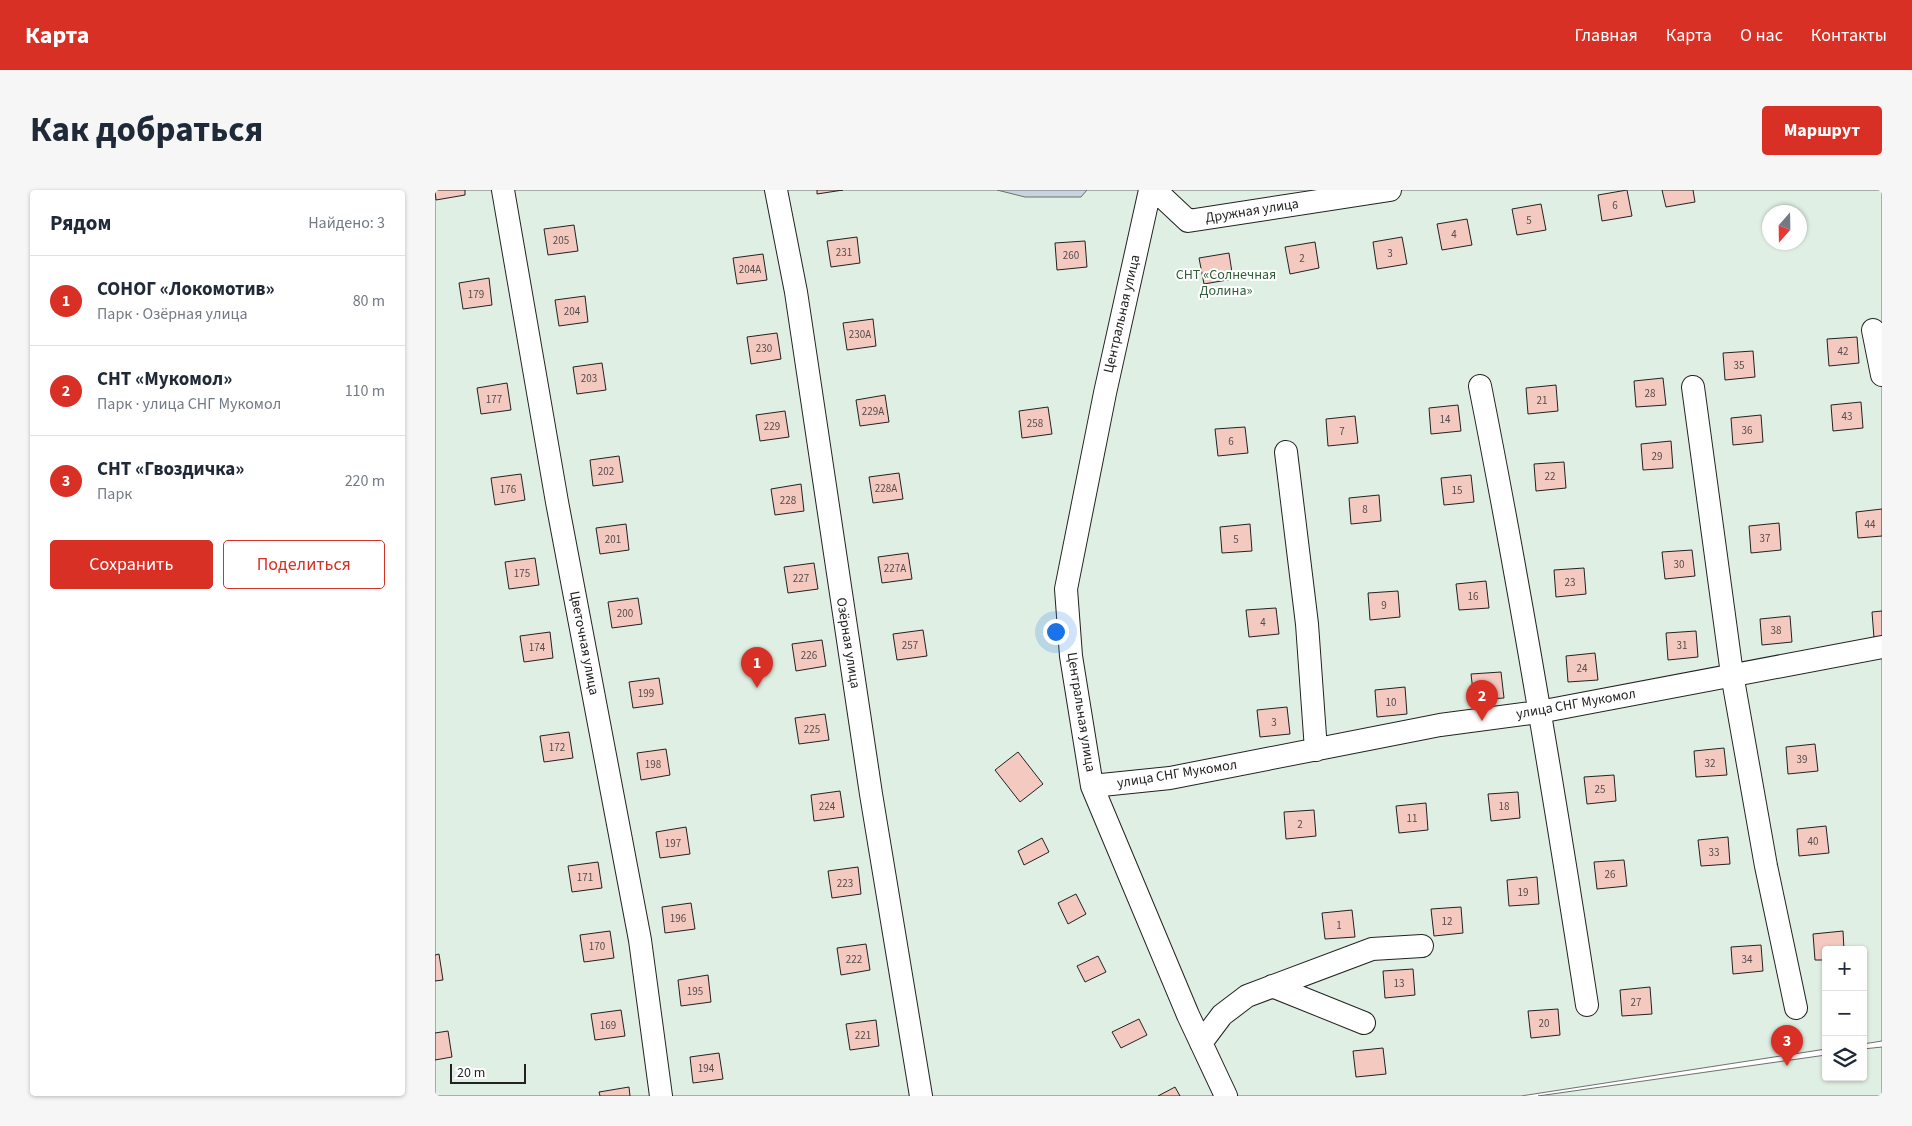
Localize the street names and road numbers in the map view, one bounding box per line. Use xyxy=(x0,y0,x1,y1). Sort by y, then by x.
street label: Дружная улица xyxy=(1204,194,1300,228)
street label: Центральная улица xyxy=(1099,253,1145,375)
street label: Цветочная улица xyxy=(564,589,604,697)
street label: Озёрная улица xyxy=(831,596,865,690)
street label: Центральная улица xyxy=(1062,651,1100,773)
street label: улица СНГ Мукомол xyxy=(1515,684,1637,724)
street label: улица СНГ Мукомол xyxy=(1116,755,1238,793)

